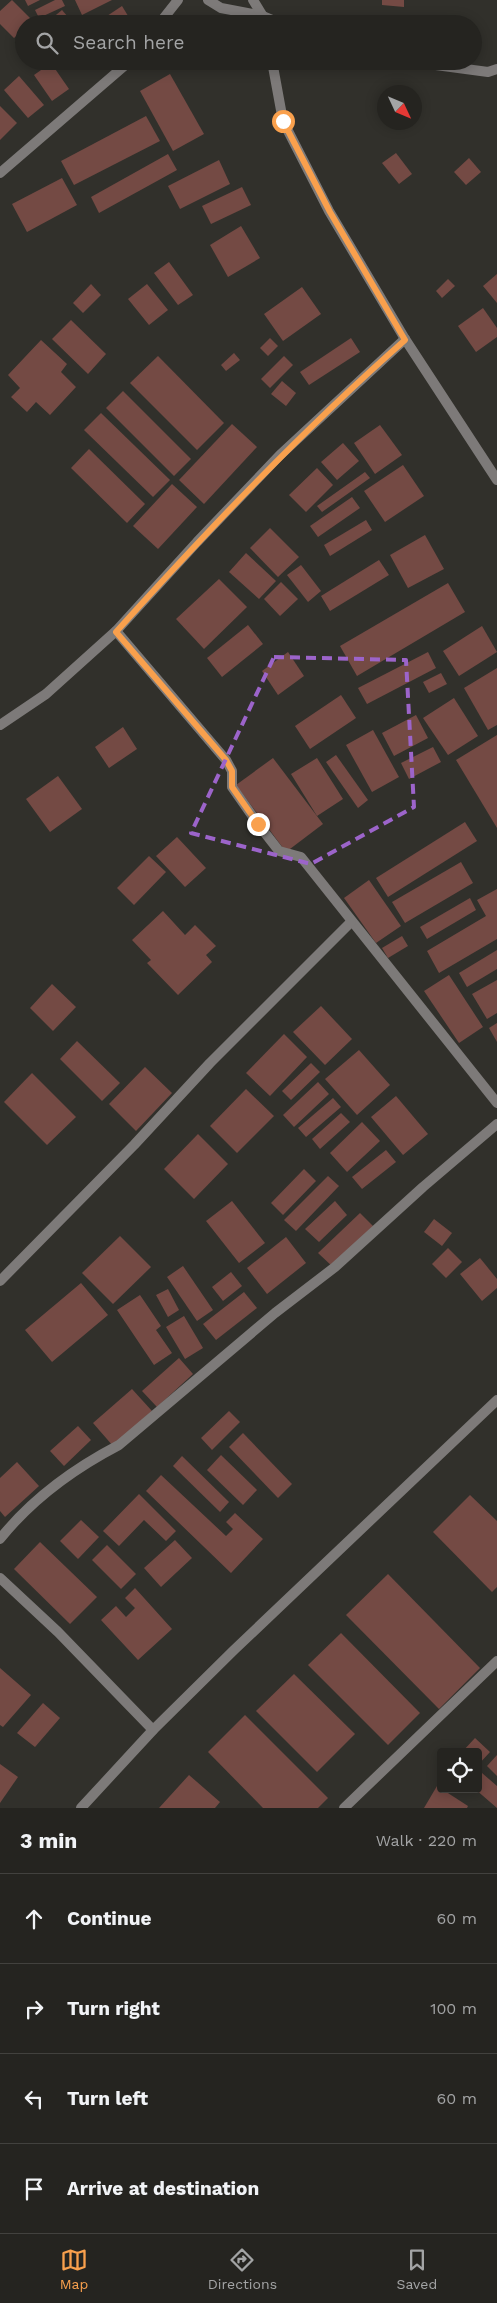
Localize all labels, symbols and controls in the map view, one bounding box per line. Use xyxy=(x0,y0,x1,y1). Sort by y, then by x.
search box xyxy=(15,15,482,70)
icon: search xyxy=(33,29,61,57)
text: Search here xyxy=(73,31,184,54)
north arrow xyxy=(377,85,422,130)
route start xyxy=(272,110,295,133)
route end xyxy=(247,813,270,836)
map controls xyxy=(437,1748,482,1793)
button: locate xyxy=(437,1748,482,1793)
text: 3 min xyxy=(20,1828,77,1853)
text: Walk · 220 m xyxy=(376,1831,477,1850)
icon: ahead xyxy=(20,1905,48,1933)
text: Continue xyxy=(67,1907,151,1930)
text: 60 m xyxy=(437,1909,477,1928)
icon: right xyxy=(20,1995,48,2023)
text: Turn right xyxy=(67,1997,160,2020)
text: 100 m xyxy=(430,1999,477,2018)
icon: left xyxy=(20,2085,48,2113)
text: Turn left xyxy=(67,2087,148,2110)
text: 60 m xyxy=(437,2089,477,2108)
icon: arrive xyxy=(20,2175,48,2203)
text: Arrive at destination xyxy=(67,2177,259,2200)
tab: Map xyxy=(60,2246,88,2292)
tab: Directions xyxy=(208,2246,277,2292)
tab: Saved xyxy=(397,2246,437,2292)

